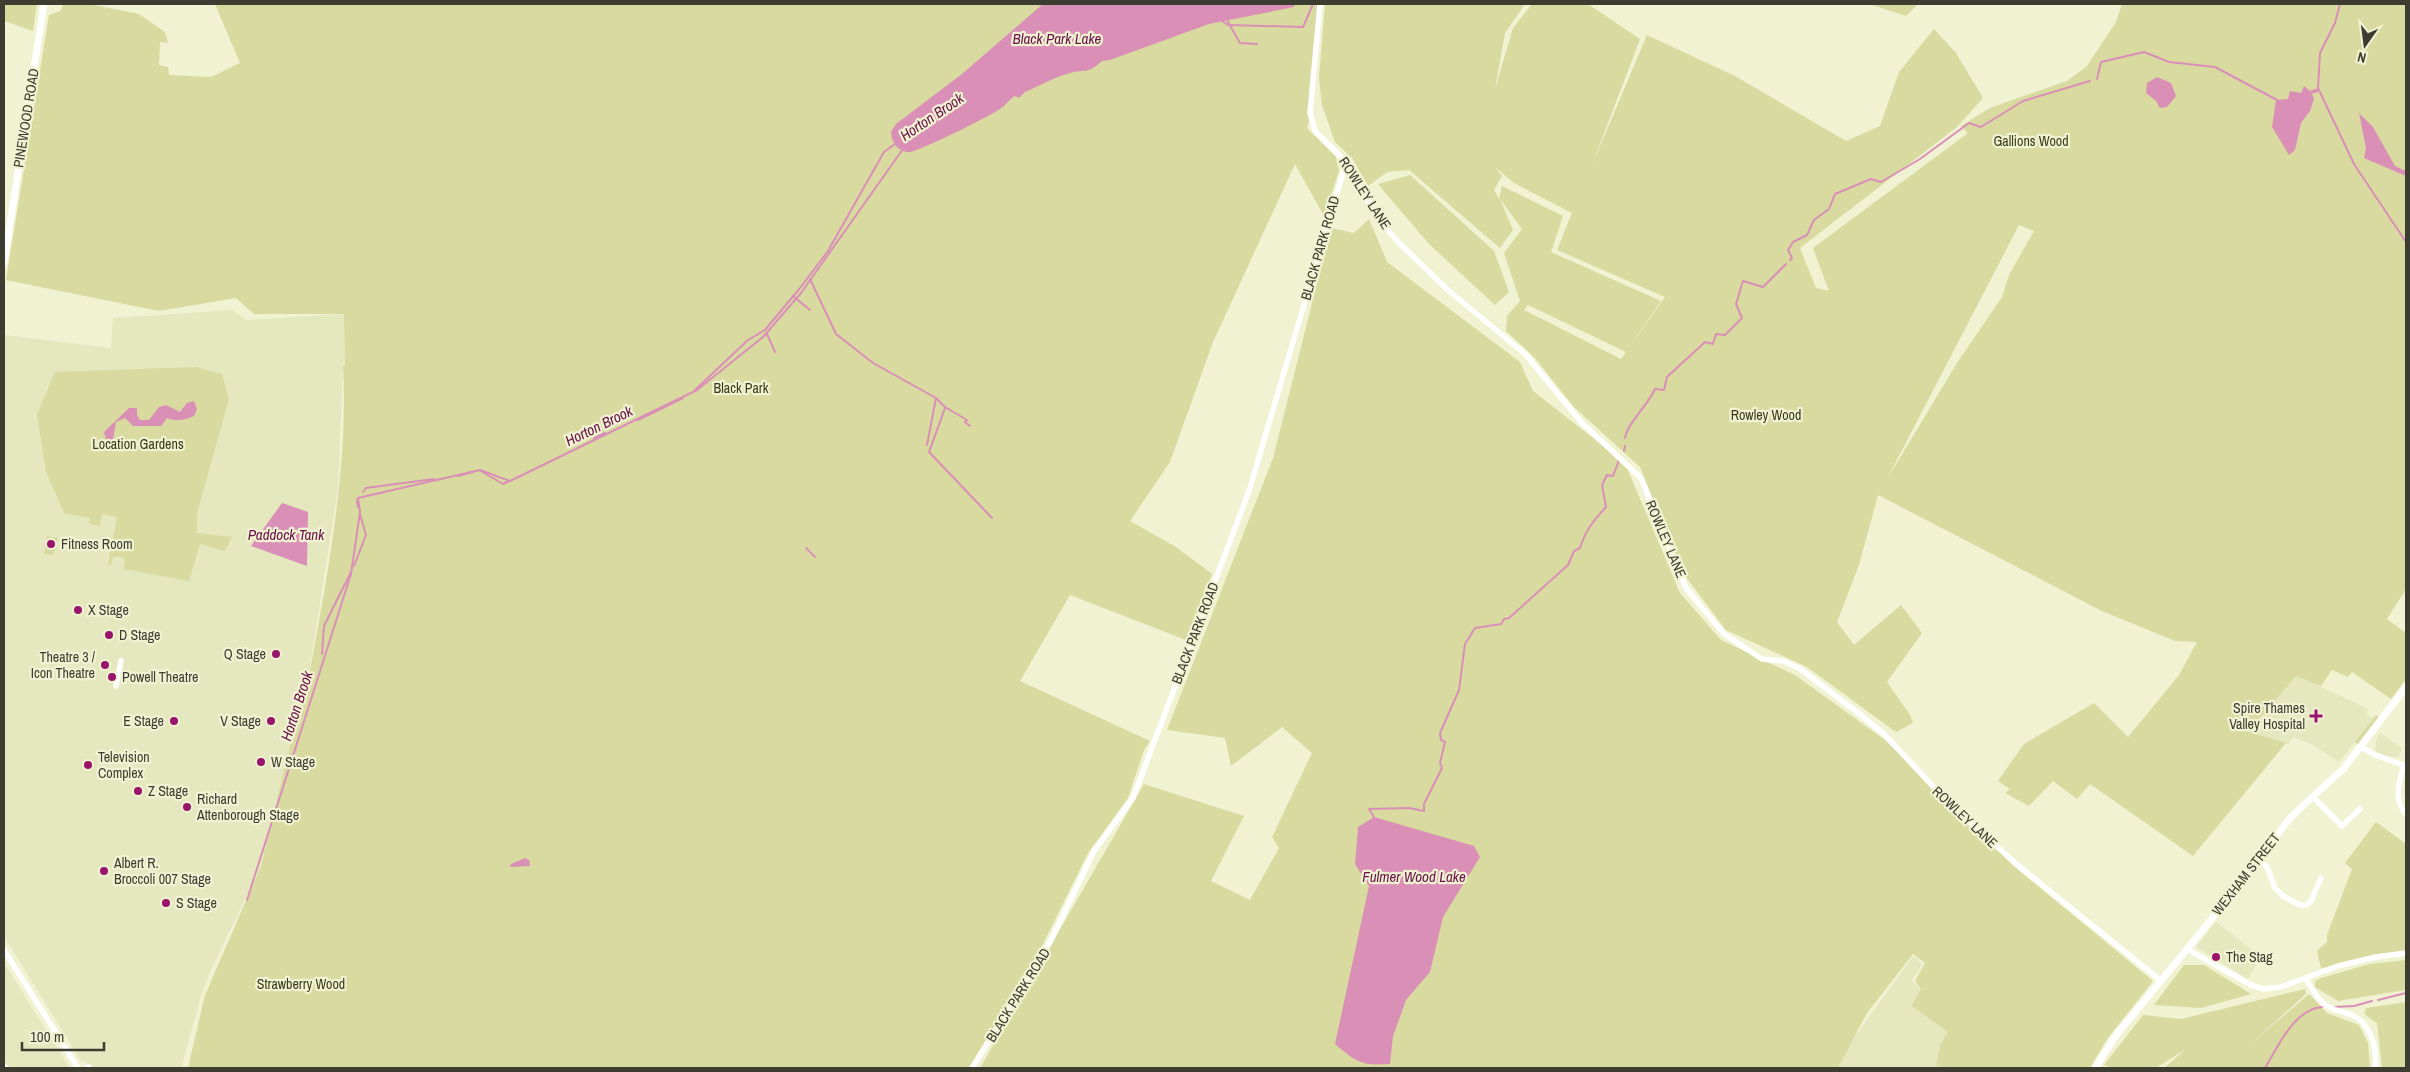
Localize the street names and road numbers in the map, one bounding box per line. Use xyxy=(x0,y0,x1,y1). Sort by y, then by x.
street label: PINEWOOD ROAD xyxy=(9,67,43,169)
street label: ROWLEY LANE xyxy=(1335,153,1395,233)
street label: BLACK PARK ROAD xyxy=(1297,194,1343,302)
street label: ROWLEY LANE xyxy=(1642,497,1690,581)
street label: BLACK PARK ROAD xyxy=(1167,580,1223,686)
street label: ROWLEY LANE xyxy=(1929,782,2001,852)
street label: WEXHAM STREET xyxy=(2208,829,2284,919)
street label: BLACK PARK ROAD xyxy=(982,945,1054,1045)

